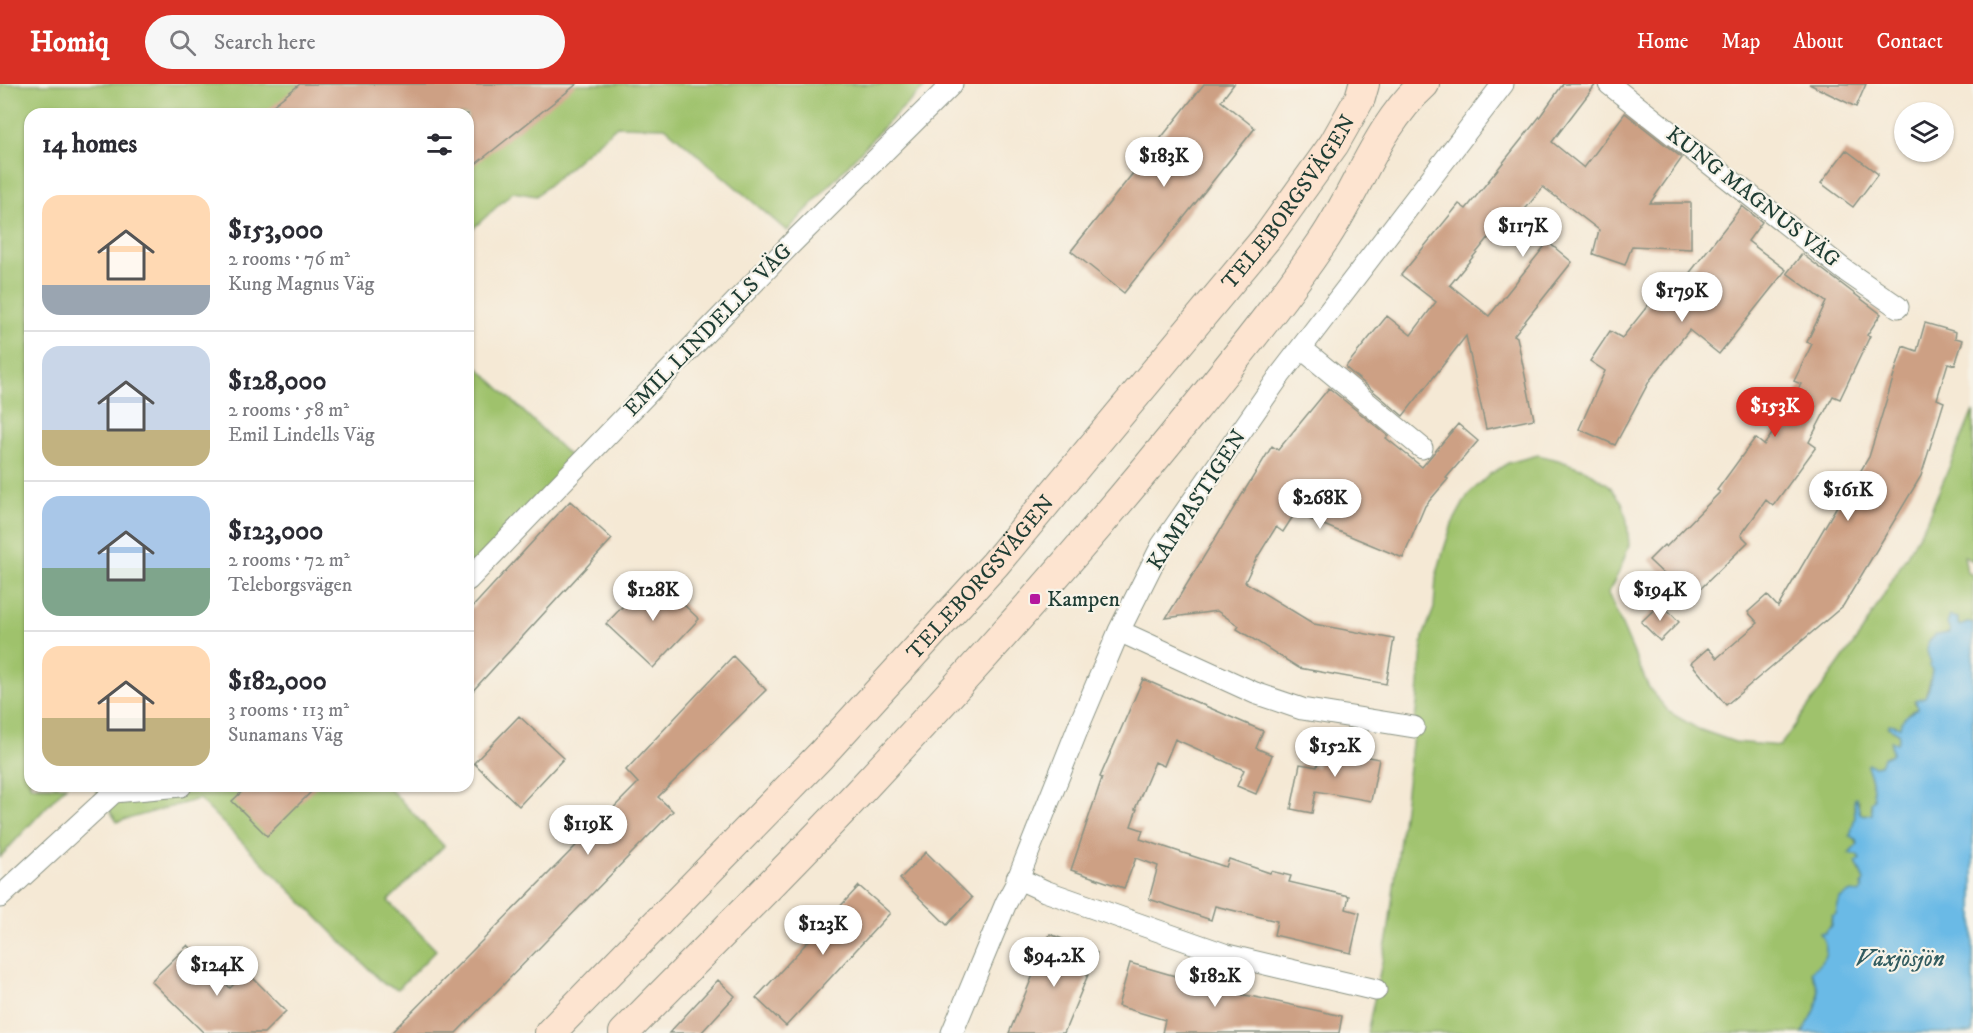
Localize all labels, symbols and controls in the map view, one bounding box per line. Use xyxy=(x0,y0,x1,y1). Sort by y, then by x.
search box xyxy=(145,15,565,69)
text: Homiq xyxy=(30,25,109,60)
icon: search xyxy=(166,26,199,59)
text: Search here xyxy=(214,29,316,56)
text: Home xyxy=(1637,29,1689,55)
text: Map xyxy=(1722,29,1760,55)
text: About xyxy=(1793,29,1844,55)
text: Contact xyxy=(1877,29,1943,55)
map controls xyxy=(1894,102,1954,162)
button: layers xyxy=(1894,102,1954,162)
street label: TELEBORGSVÄGEN xyxy=(1216,110,1361,295)
street label: KUNG MAGNUS VÄG xyxy=(1661,121,1845,273)
text: 14 homes xyxy=(42,128,137,161)
icon: filters xyxy=(423,128,456,161)
pin: $183K xyxy=(1122,137,1206,188)
text: $183K xyxy=(1139,144,1189,169)
pin: $117K xyxy=(1481,207,1565,258)
text: $153,000 xyxy=(228,214,323,247)
text: $117K xyxy=(1498,214,1548,239)
icon: home xyxy=(90,219,162,291)
street label: EMIL LINDELLS VÄG xyxy=(618,238,798,422)
text: 2 rooms · 76 m² xyxy=(228,247,350,272)
text: Kung Magnus Väg xyxy=(228,272,374,297)
pin: $179K xyxy=(1640,272,1724,323)
text: $179K xyxy=(1656,279,1708,304)
text: $128,000 xyxy=(228,365,327,398)
icon: home xyxy=(90,370,162,442)
pin: $153K xyxy=(1733,387,1817,438)
text: $153K xyxy=(1750,394,1800,419)
text: 2 rooms · 58 m² xyxy=(228,398,349,423)
text: Emil Lindells Väg xyxy=(228,423,375,448)
street label: KAMPASTIGEN xyxy=(1142,425,1252,575)
pin: $161K xyxy=(1806,471,1890,522)
text: $161K xyxy=(1823,478,1873,503)
pin: $268K xyxy=(1278,479,1362,530)
text: $268K xyxy=(1292,486,1348,511)
street label: TELEBORGSVÄGEN xyxy=(901,490,1060,665)
text: $123,000 xyxy=(228,515,323,548)
icon: home xyxy=(90,520,162,592)
text: 2 rooms · 72 m² xyxy=(228,548,350,573)
pin: $128K xyxy=(611,571,695,622)
pin: $194K xyxy=(1618,571,1702,622)
text: Teleborgsvägen xyxy=(228,573,352,598)
text: $128K xyxy=(627,578,679,603)
text: $194K xyxy=(1633,578,1687,603)
place label: Kampen xyxy=(1047,586,1120,613)
marker: Kampen xyxy=(1028,592,1042,606)
text: $182,000 xyxy=(228,665,327,698)
icon: home xyxy=(90,670,162,742)
text: 3 rooms · 113 m² xyxy=(228,698,349,723)
text: Sunamans Väg xyxy=(228,723,343,748)
pin: $152K xyxy=(1293,727,1377,778)
text: $152K xyxy=(1309,734,1361,759)
pin: $119K xyxy=(546,805,630,856)
text: $119K xyxy=(563,812,613,837)
pin: $123K xyxy=(781,905,865,956)
text: $123K xyxy=(798,912,848,937)
pin: $94.2K xyxy=(1005,937,1103,988)
text: $94.2K xyxy=(1023,944,1085,969)
water label: Växjösjön xyxy=(1855,944,1945,974)
pin: $124K xyxy=(175,946,259,997)
text: $124K xyxy=(190,953,244,978)
pin: $182K xyxy=(1173,957,1257,1008)
text: $182K xyxy=(1189,964,1241,989)

